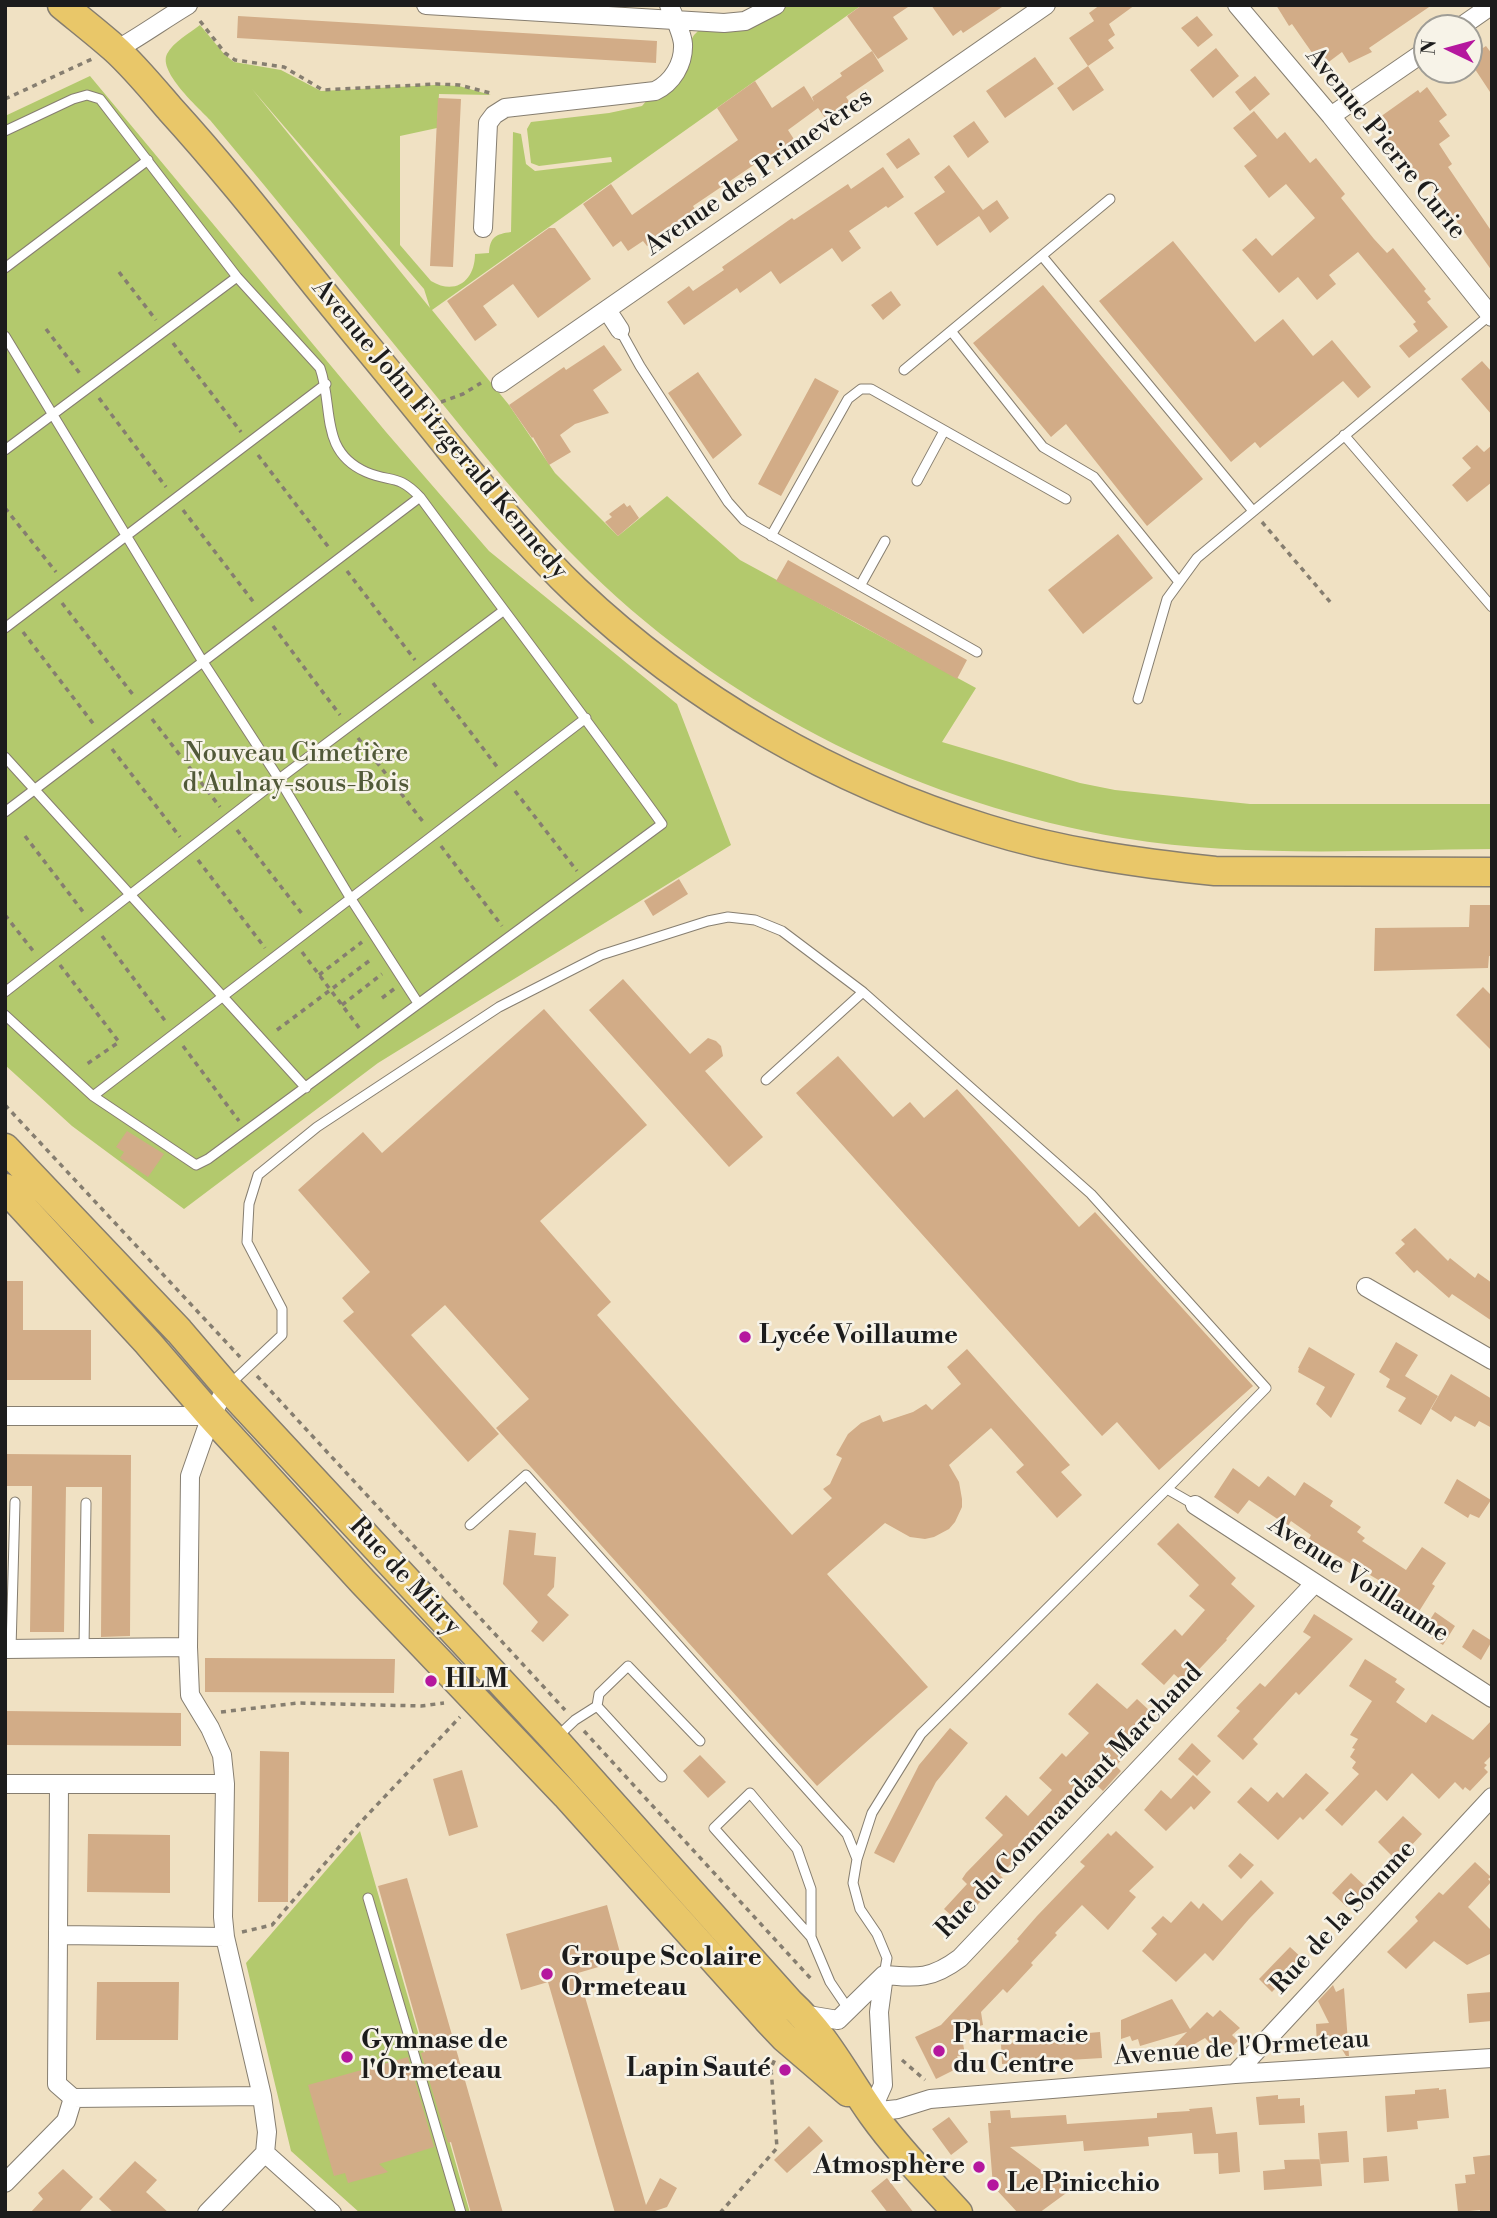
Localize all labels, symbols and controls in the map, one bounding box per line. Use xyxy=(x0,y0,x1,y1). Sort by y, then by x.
north arrow xyxy=(1413,14,1483,84)
text: N xyxy=(1416,39,1442,56)
street label: Avenue Pierre Curie xyxy=(1298,42,1472,246)
street label: Avenue des Primevères xyxy=(639,83,879,263)
street label: Avenue John Fitzgerald Kennedy xyxy=(304,274,574,586)
park label: Nouveau Cimetière d'Aulnay-sous-Bois xyxy=(182,739,410,800)
place label: Lycée Voillaume xyxy=(759,1321,958,1353)
marker: Lycée Voillaume xyxy=(737,1329,753,1345)
street label: Avenue Voillaume xyxy=(1262,1510,1454,1650)
street label: Rue de Mitry xyxy=(342,1512,466,1642)
street label: Rue du Commandant Marchand xyxy=(930,1658,1210,1946)
place label: HLM xyxy=(445,1665,508,1697)
marker: HLM xyxy=(423,1673,439,1689)
street label: Rue de la Somme xyxy=(1265,1835,1423,2001)
place label: Groupe Scolaire Ormeteau xyxy=(561,1943,762,2004)
marker: Groupe Scolaire Ormeteau xyxy=(539,1966,555,1982)
place label: Pharmacie du Centre xyxy=(953,2020,1088,2082)
street label: Avenue de l'Ormeteau xyxy=(1113,2025,1371,2073)
place label: Gymnase de l'Ormeteau xyxy=(361,2026,508,2088)
marker: Pharmacie du Centre xyxy=(931,2043,947,2059)
marker: Gymnase de l'Ormeteau xyxy=(339,2049,355,2065)
place label: Lapin Sauté xyxy=(626,2054,771,2086)
marker: Lapin Sauté xyxy=(777,2062,793,2078)
place label: Atmosphère xyxy=(814,2151,965,2183)
marker: Atmosphère xyxy=(971,2159,987,2175)
place label: Le Pinicchio xyxy=(1007,2169,1160,2201)
marker: Le Pinicchio xyxy=(985,2177,1001,2193)

